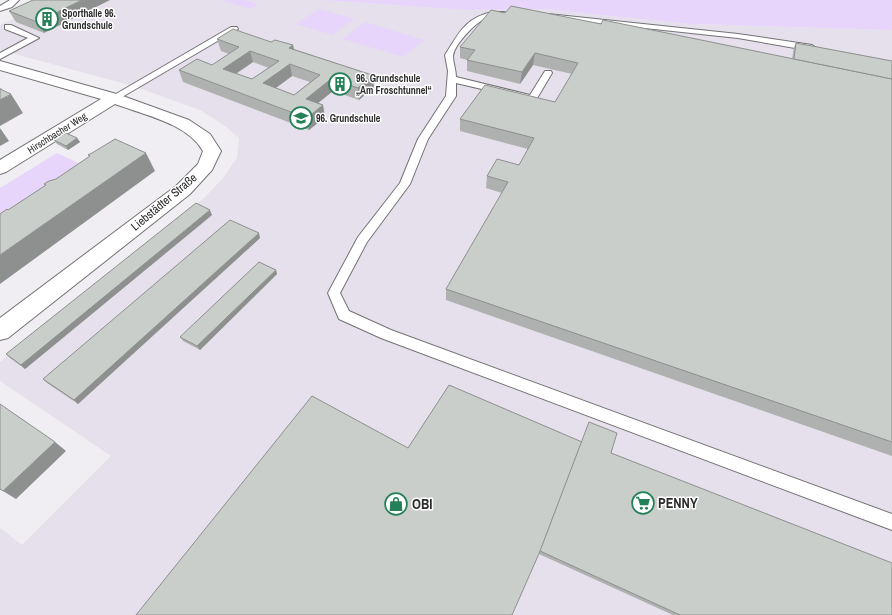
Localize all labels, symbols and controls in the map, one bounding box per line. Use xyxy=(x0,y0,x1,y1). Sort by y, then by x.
building icon: Sporthalle 96. Grundschule xyxy=(34,6,60,32)
place label: Sporthalle 96. Grundschule xyxy=(62,7,116,32)
building icon: 96. Grundschule „Am Froschtunnel“ xyxy=(327,71,353,97)
place label: 96. Grundschule „Am Froschtunnel“ xyxy=(356,72,432,97)
school or university icon: 96. Grundschule xyxy=(288,105,314,131)
street label: Hirschbacher Weg xyxy=(25,109,90,156)
place label: 96. Grundschule xyxy=(316,112,381,125)
street label: Liebstädter Straße xyxy=(128,170,200,234)
supermarket icon: PENNY xyxy=(630,490,656,516)
shop icon: OBI xyxy=(383,491,409,517)
place label: PENNY xyxy=(658,494,698,512)
place label: OBI xyxy=(412,495,432,513)

